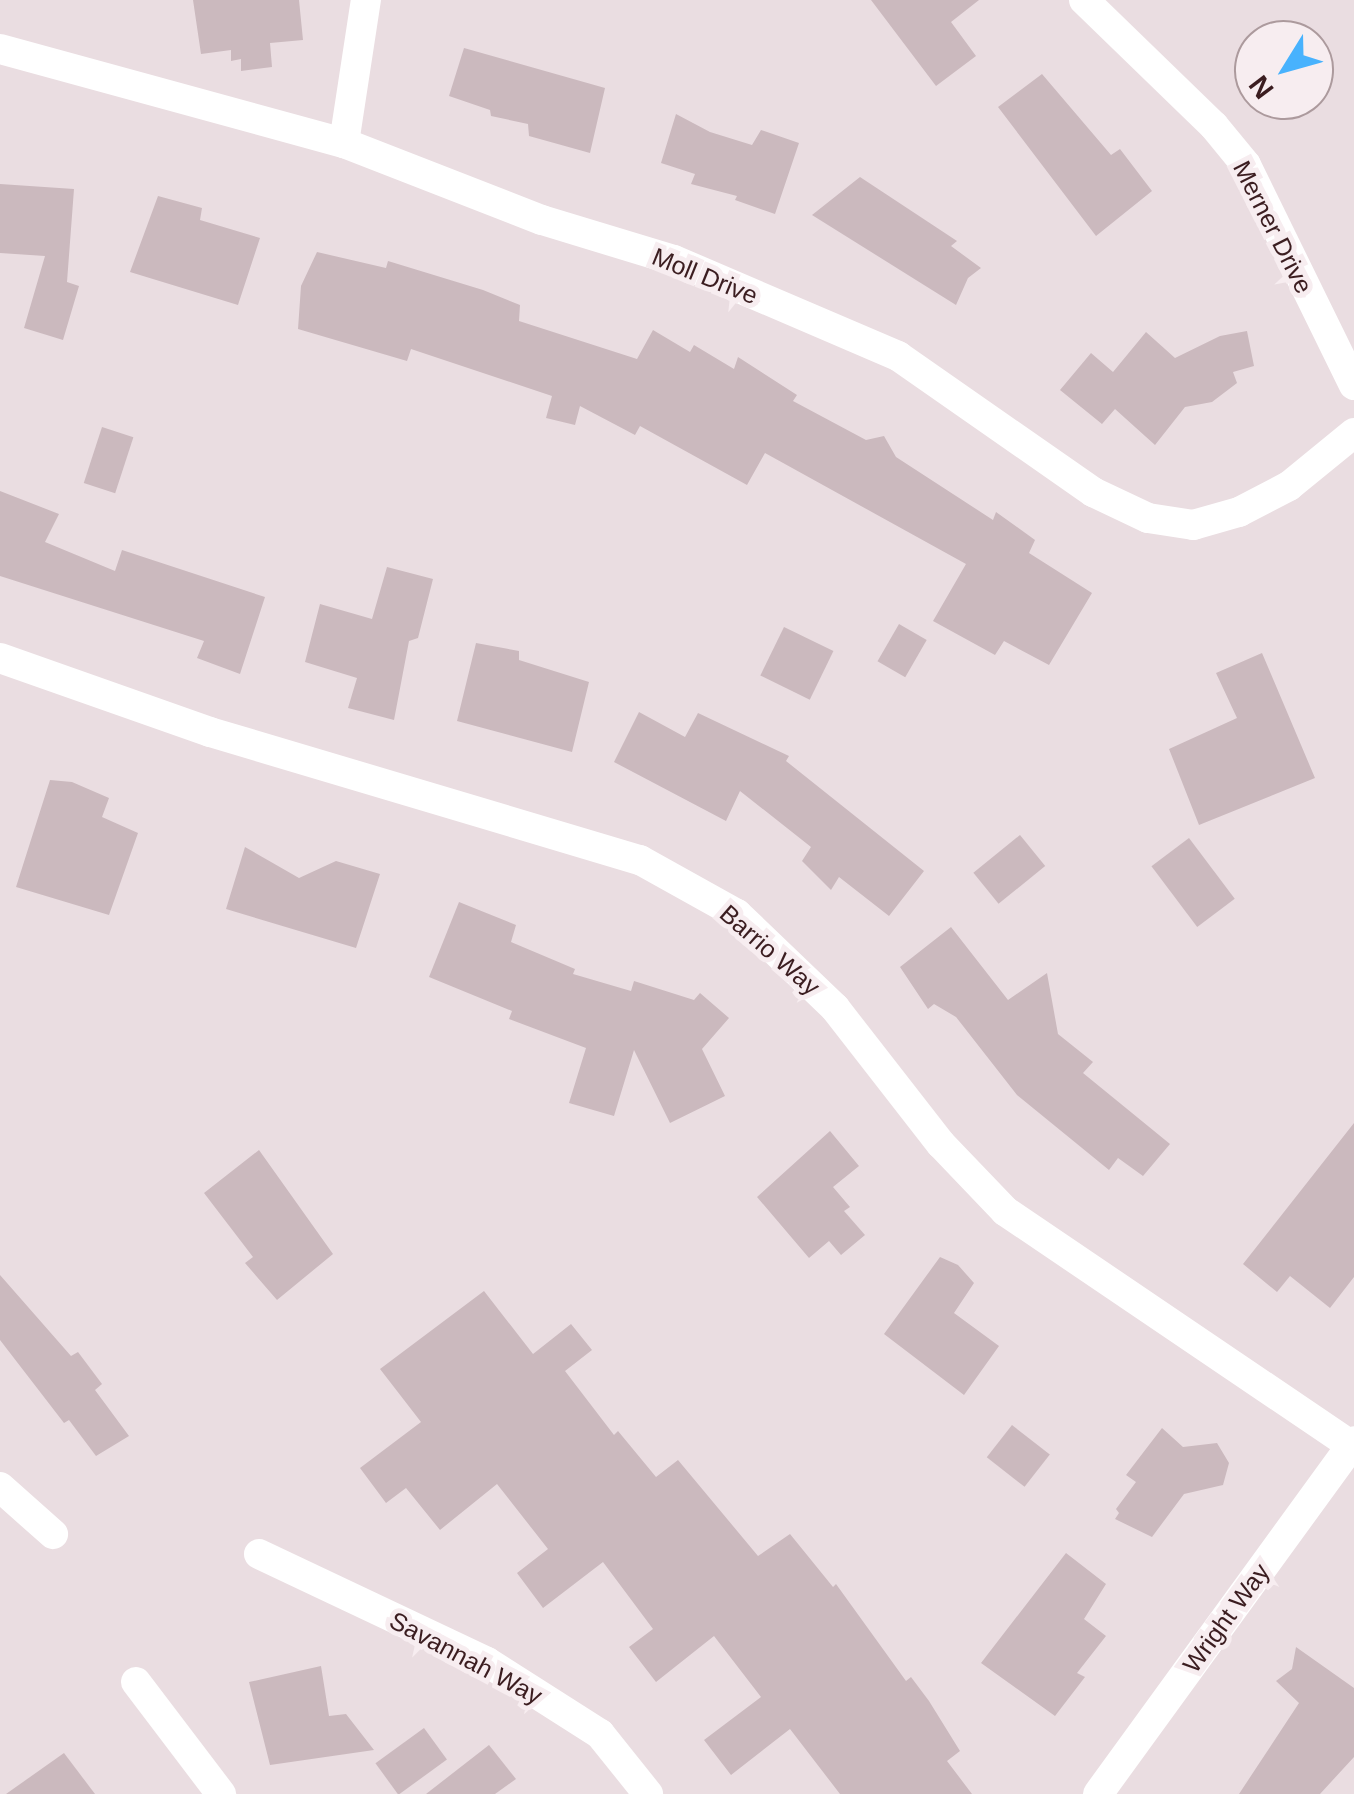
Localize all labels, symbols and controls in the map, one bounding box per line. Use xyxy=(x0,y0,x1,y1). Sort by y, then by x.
north arrow xyxy=(1234,20,1334,120)
text: N xyxy=(1243,70,1280,105)
street label: Merner Drive xyxy=(1227,156,1319,298)
street label: Moll Drive xyxy=(648,241,762,311)
street label: Barrio Way xyxy=(714,898,826,1002)
street label: Wright Way xyxy=(1176,1557,1276,1679)
street label: Savannah Way xyxy=(385,1605,547,1711)

